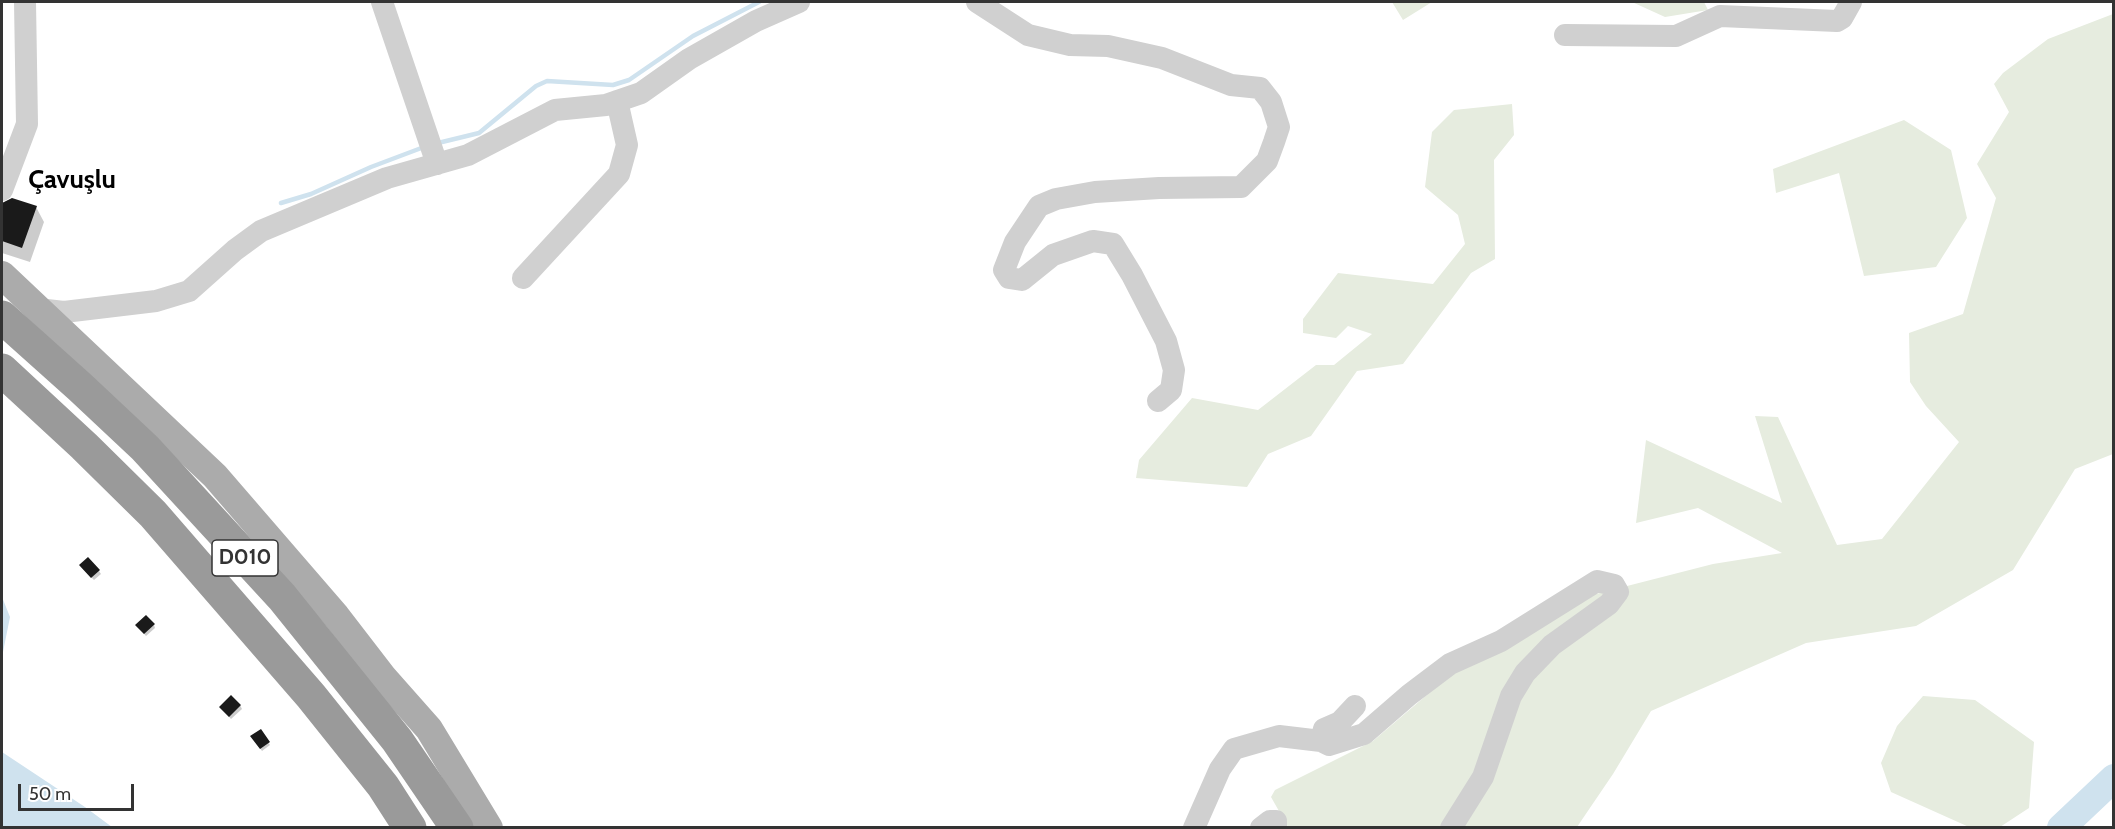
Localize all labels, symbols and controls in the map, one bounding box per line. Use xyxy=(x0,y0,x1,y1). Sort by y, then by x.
district label: Çavuşlu xyxy=(28,164,116,196)
road number: D010 xyxy=(212,540,278,576)
scale bar xyxy=(21,772,136,810)
text: 50 m xyxy=(29,783,71,805)

